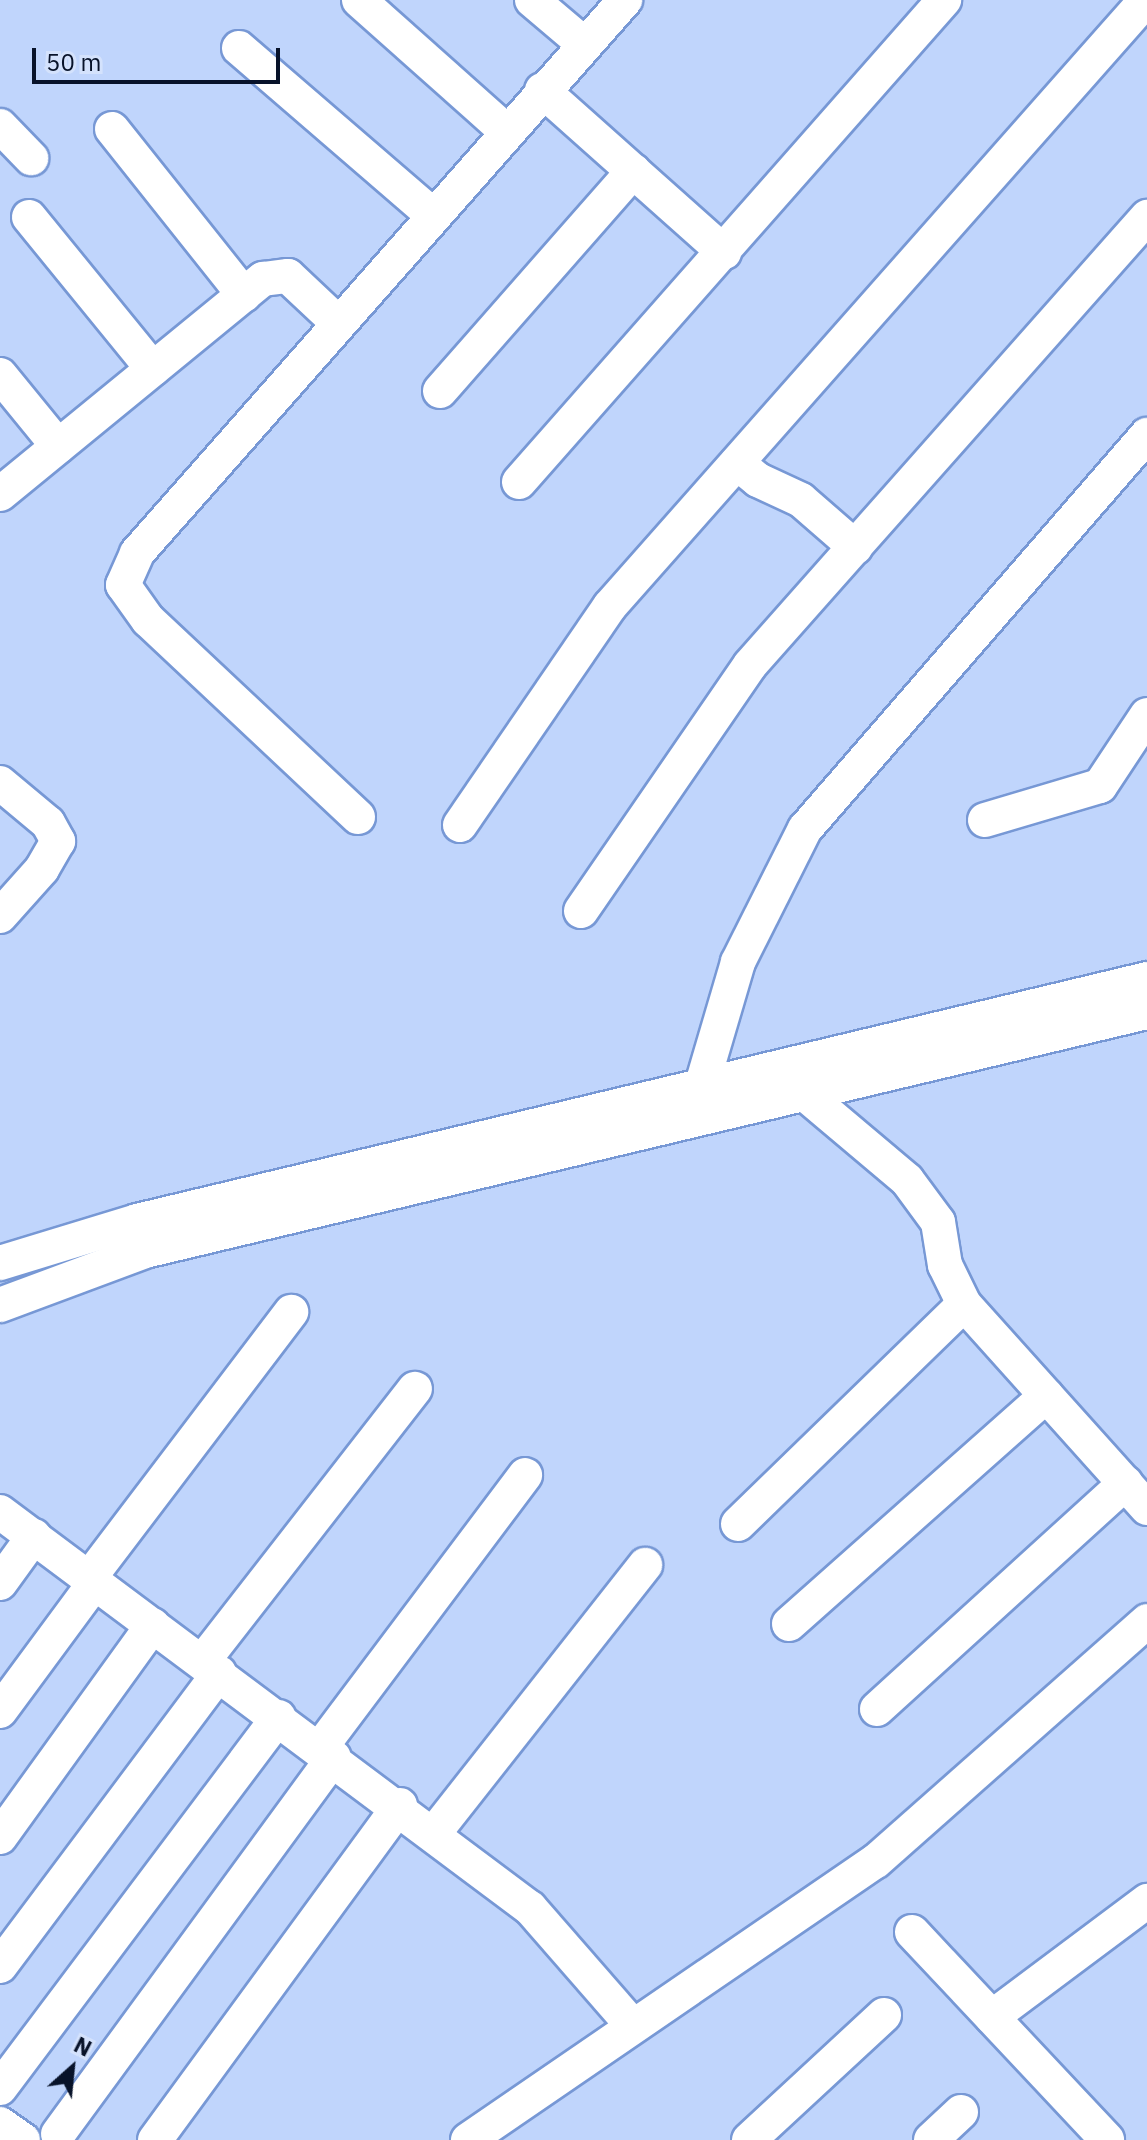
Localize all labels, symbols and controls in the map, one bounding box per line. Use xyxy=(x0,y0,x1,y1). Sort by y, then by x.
scale bar xyxy=(36,32,284,82)
text: 50 m xyxy=(46,46,101,78)
north arrow xyxy=(32,2028,112,2108)
text: N xyxy=(69,2030,97,2063)

